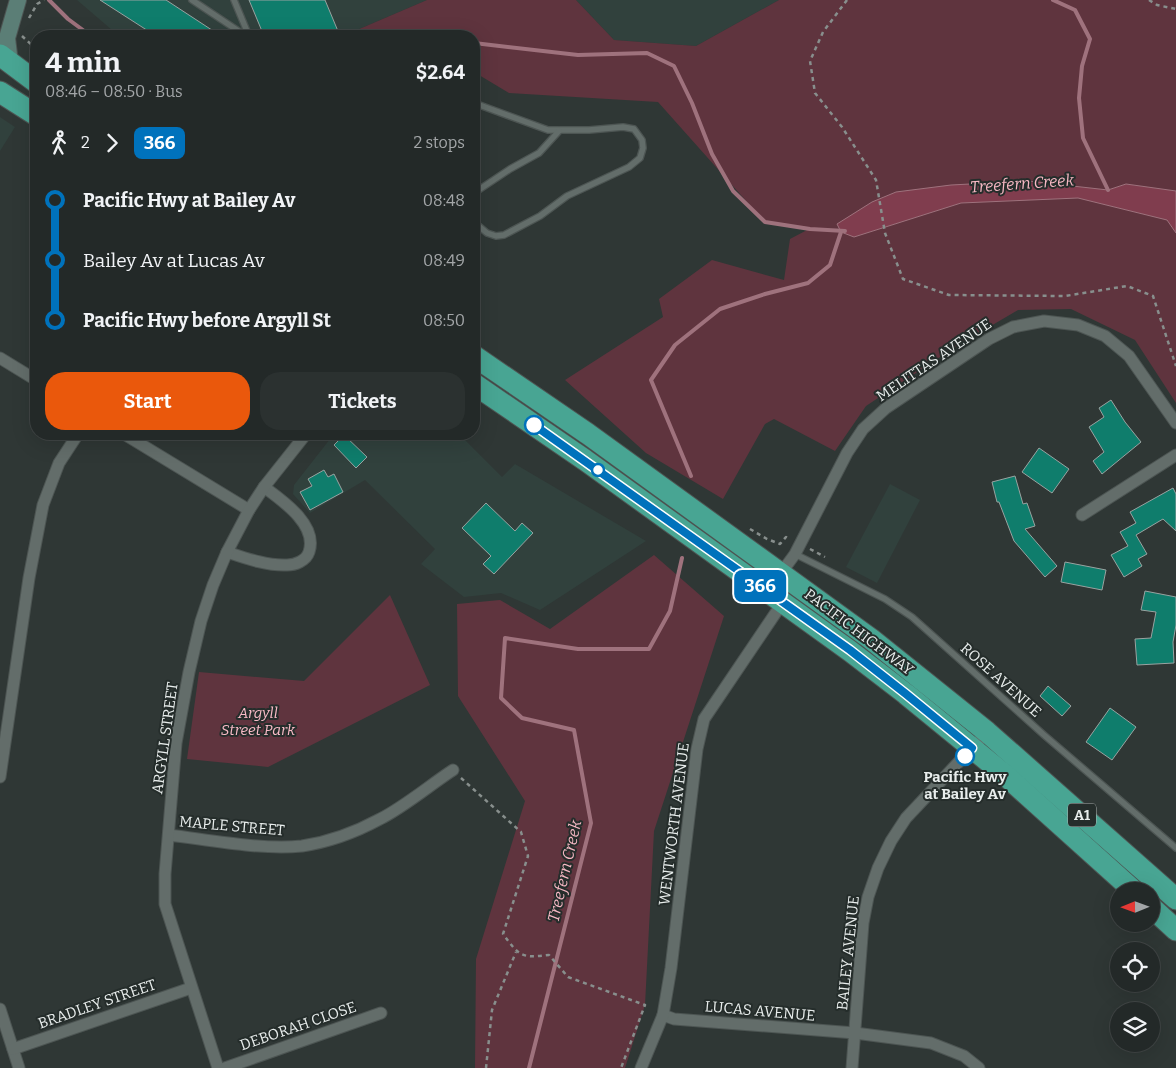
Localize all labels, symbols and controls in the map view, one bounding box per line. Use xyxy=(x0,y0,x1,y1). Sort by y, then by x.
text: 4 min xyxy=(45,46,121,79)
text: $2.64 xyxy=(416,61,465,84)
text: 08:46 – 08:50 · Bus xyxy=(45,82,183,101)
icon: walk xyxy=(45,129,73,157)
icon: forward xyxy=(98,129,126,157)
text: 366 xyxy=(144,132,175,154)
text: 2 xyxy=(81,133,90,152)
text: 2 stops xyxy=(413,133,465,152)
water label: Treefern Creek xyxy=(969,170,1075,197)
text: Pacific Hwy at Bailey Av xyxy=(83,189,295,212)
text: 08:48 xyxy=(423,191,465,210)
text: Bailey Av at Lucas Av xyxy=(83,249,265,272)
text: 08:49 xyxy=(423,251,465,270)
text: Pacific Hwy before Argyll St xyxy=(83,309,331,332)
text: 08:50 xyxy=(423,311,465,330)
street label: MELITTAS AVENUE xyxy=(873,315,995,405)
button: Start xyxy=(45,372,250,430)
button: Tickets xyxy=(260,372,465,430)
unlabelled marker xyxy=(524,415,544,435)
unlabelled marker xyxy=(591,463,605,477)
line badge: 366 xyxy=(731,570,789,602)
text: 366 xyxy=(744,575,776,597)
street label: PACIFIC HIGHWAY xyxy=(801,585,918,679)
street label: ROSE AVENUE xyxy=(957,639,1045,721)
street label: ARGYLL STREET xyxy=(148,681,182,795)
park label: Argyll Street Park xyxy=(221,704,296,739)
street label: WENTWORTH AVENUE xyxy=(655,742,693,906)
marker: Pacific Hwy at Bailey Av xyxy=(955,746,975,766)
place label: Pacific Hwy at Bailey Av xyxy=(923,768,1007,803)
road number: A1 xyxy=(1068,804,1096,826)
street label: MAPLE STREET xyxy=(178,812,286,840)
water label: Treefern Creek xyxy=(544,818,586,924)
north arrow xyxy=(1110,882,1160,932)
map controls xyxy=(1110,882,1160,1052)
street label: BAILEY AVENUE xyxy=(833,895,863,1011)
button: locate xyxy=(1110,942,1160,992)
street label: BRADLEY STREET xyxy=(36,975,158,1033)
street label: LUCAS AVENUE xyxy=(704,997,816,1025)
street label: DEBORAH CLOSE xyxy=(237,998,359,1054)
button: layers xyxy=(1110,1002,1160,1052)

